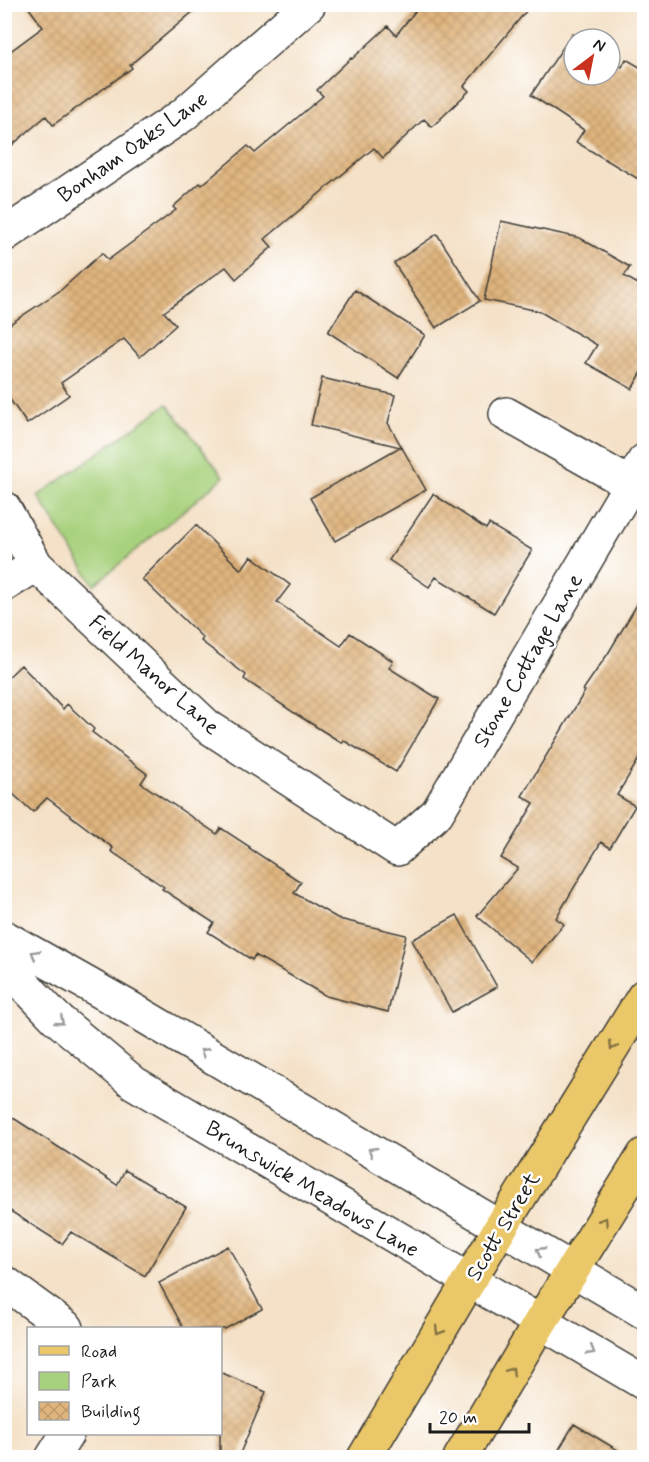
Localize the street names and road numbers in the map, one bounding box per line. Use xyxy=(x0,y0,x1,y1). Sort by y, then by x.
street label: Bonham Oaks Lane xyxy=(53,85,214,210)
street label: Stone Cottage Lane xyxy=(468,569,591,754)
street label: Field Manor Lane xyxy=(82,609,225,742)
street label: Brunswick Meadows Lane xyxy=(200,1115,424,1265)
street label: Scott Street xyxy=(460,1168,547,1286)

